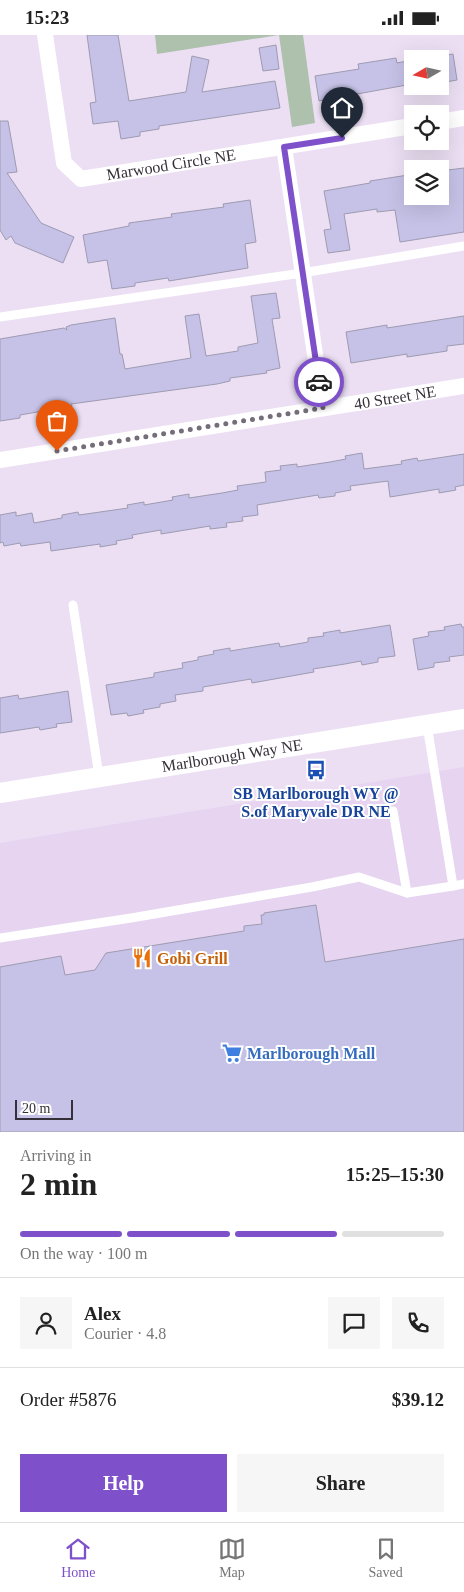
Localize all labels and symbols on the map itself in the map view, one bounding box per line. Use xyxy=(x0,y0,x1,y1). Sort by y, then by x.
north arrow xyxy=(404,50,449,95)
pin xyxy=(321,87,363,138)
street label: Marwood Circle NE xyxy=(105,146,237,183)
courier xyxy=(294,357,344,407)
street label: 40 Street NE xyxy=(353,383,437,412)
pin xyxy=(36,400,78,451)
street label: Marlborough Way NE xyxy=(160,736,304,776)
bus stop icon: SB Marlborough WY @ S.of Maryvale DR NE xyxy=(305,759,327,781)
place label: SB Marlborough WY @ S.of Maryvale DR NE xyxy=(233,785,399,821)
restaurant icon: Gobi Grill xyxy=(131,947,153,969)
place label: Gobi Grill xyxy=(157,950,228,967)
supermarket icon: Marlborough Mall xyxy=(221,1042,243,1064)
place label: Marlborough Mall xyxy=(247,1045,376,1063)
scale bar xyxy=(15,1097,72,1120)

